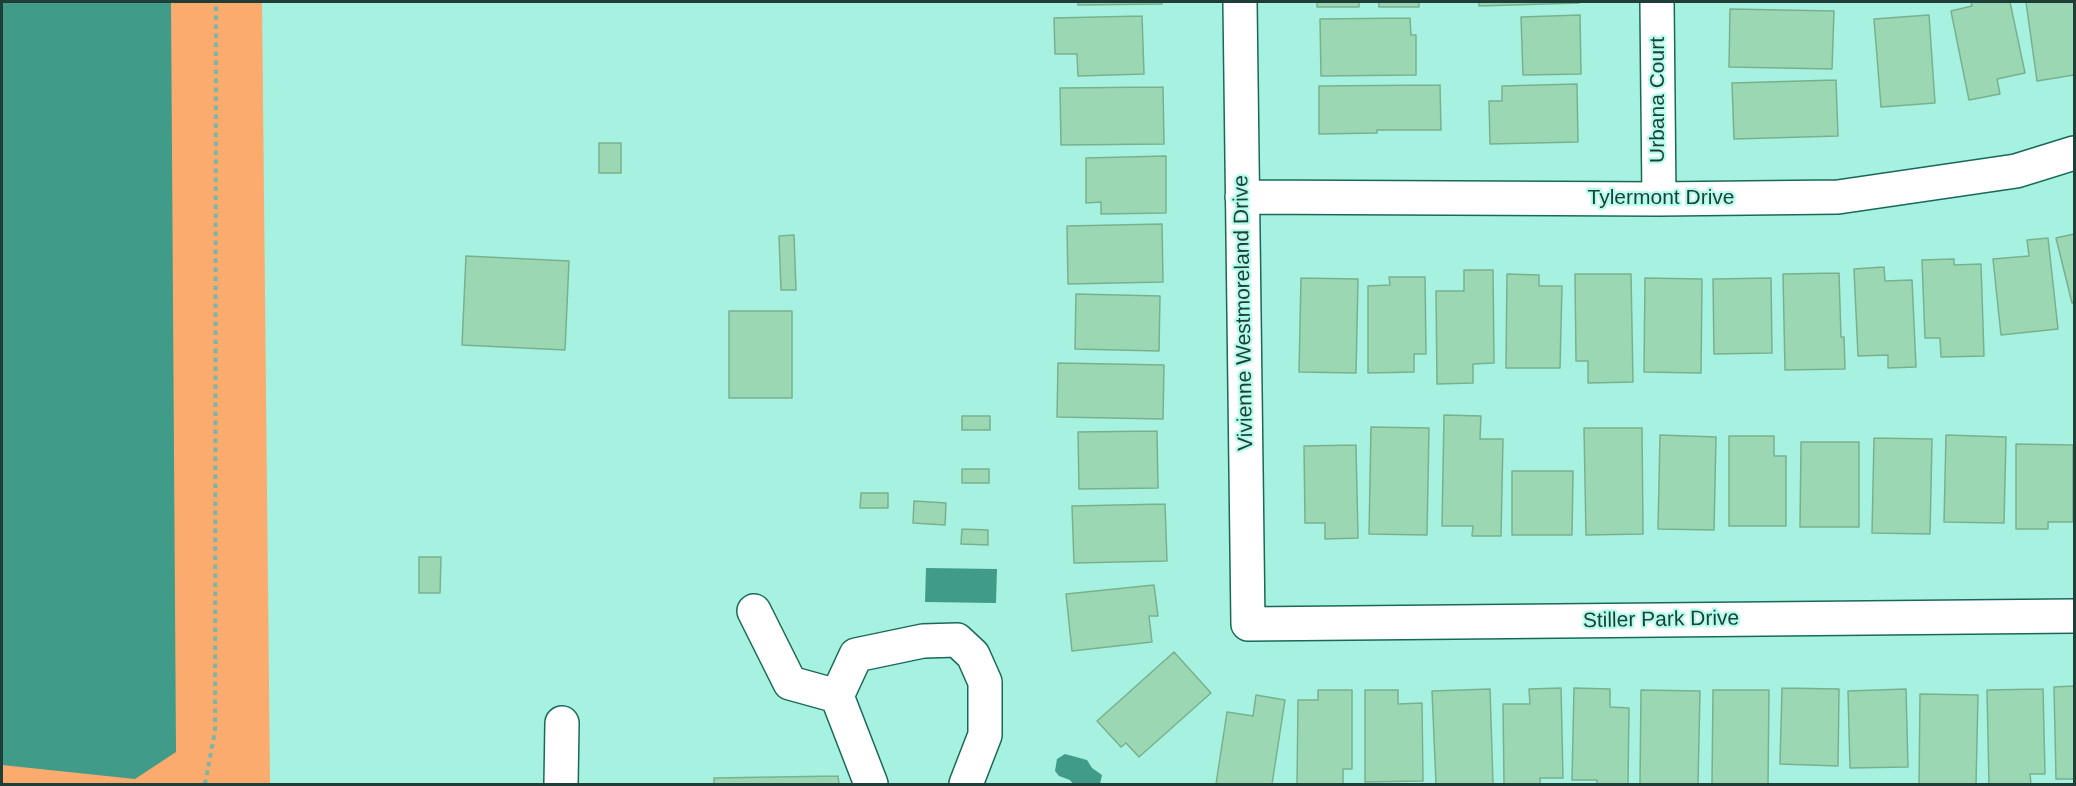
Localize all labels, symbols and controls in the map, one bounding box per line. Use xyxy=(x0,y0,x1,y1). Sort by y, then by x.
street label: Urbana Court xyxy=(1645,37,1671,163)
street label: Vivienne Westmoreland Drive xyxy=(1229,175,1259,451)
street label: Tylermont Drive xyxy=(1587,185,1735,211)
street label: Stiller Park Drive xyxy=(1583,606,1739,634)

